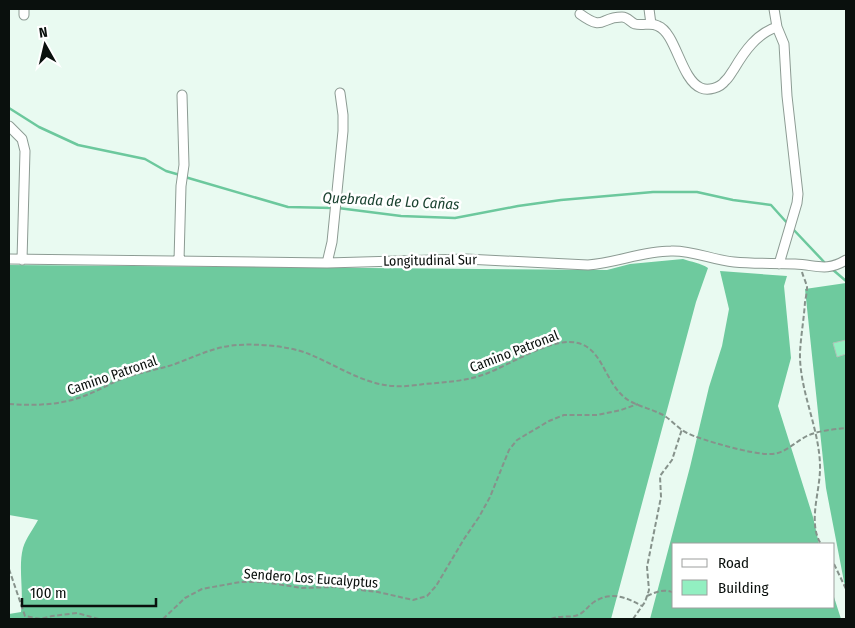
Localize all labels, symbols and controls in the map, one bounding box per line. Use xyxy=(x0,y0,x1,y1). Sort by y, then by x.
north arrow xyxy=(20,20,70,70)
text: N xyxy=(38,24,49,42)
water label: Quebrada de Lo Cañas xyxy=(322,188,461,214)
street label: Longitudinal Sur xyxy=(383,251,477,270)
street label: Camino Patronal xyxy=(467,327,561,376)
street label: Camino Patronal xyxy=(65,352,160,399)
legend xyxy=(672,543,835,608)
text: Road xyxy=(718,554,749,572)
street label: Sendero Los Eucalyptus xyxy=(243,565,379,592)
scale bar xyxy=(22,576,156,608)
text: Building xyxy=(718,579,769,597)
text: 100 m xyxy=(30,584,67,602)

